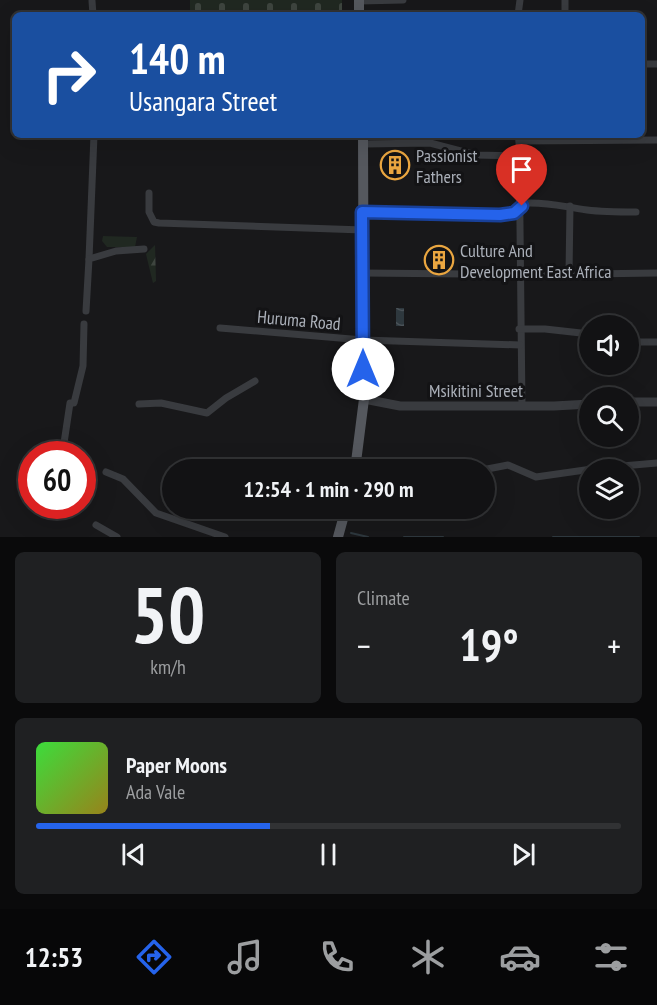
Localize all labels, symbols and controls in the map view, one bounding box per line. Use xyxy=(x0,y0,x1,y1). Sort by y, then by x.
text: 140 m xyxy=(129,31,226,86)
icon: right xyxy=(30,36,108,114)
text: Usangara Street xyxy=(129,84,277,118)
place label: Passionist Fathers xyxy=(416,144,478,188)
pin xyxy=(496,144,547,206)
building icon: Passionist Fathers xyxy=(379,149,411,181)
icon: arrive xyxy=(505,153,538,186)
place label: Culture And Development East Africa xyxy=(460,239,612,283)
building icon: Culture And Development East Africa xyxy=(423,244,455,276)
street label: Huruma Road xyxy=(256,305,342,335)
map controls xyxy=(579,315,639,519)
button: sound xyxy=(579,315,639,375)
position arrow xyxy=(331,337,395,401)
street label: Msikitini Street xyxy=(429,379,523,402)
button: search xyxy=(579,387,639,447)
speed limit sign: 60 xyxy=(18,441,96,519)
button: layers xyxy=(579,459,639,519)
text: 12:54 · 1 min · 290 m xyxy=(243,475,414,503)
text: 50 xyxy=(131,564,205,665)
text: Climate xyxy=(357,585,410,611)
text: 19° xyxy=(459,615,519,673)
text: − xyxy=(357,624,371,667)
text: + xyxy=(607,624,621,667)
text: km/h xyxy=(150,654,186,680)
text: Paper Moons xyxy=(126,751,227,779)
text: Ada Vale xyxy=(126,779,185,805)
icon: previous xyxy=(117,838,150,871)
icon: pause xyxy=(312,838,345,871)
icon: next xyxy=(507,838,540,871)
icon: directions xyxy=(133,936,175,978)
icon: music xyxy=(224,936,266,978)
icon: phone xyxy=(316,936,358,978)
icon: climate xyxy=(407,936,449,978)
icon: car xyxy=(499,936,541,978)
icon: filters xyxy=(590,936,632,978)
text: 12:53 xyxy=(25,940,83,974)

